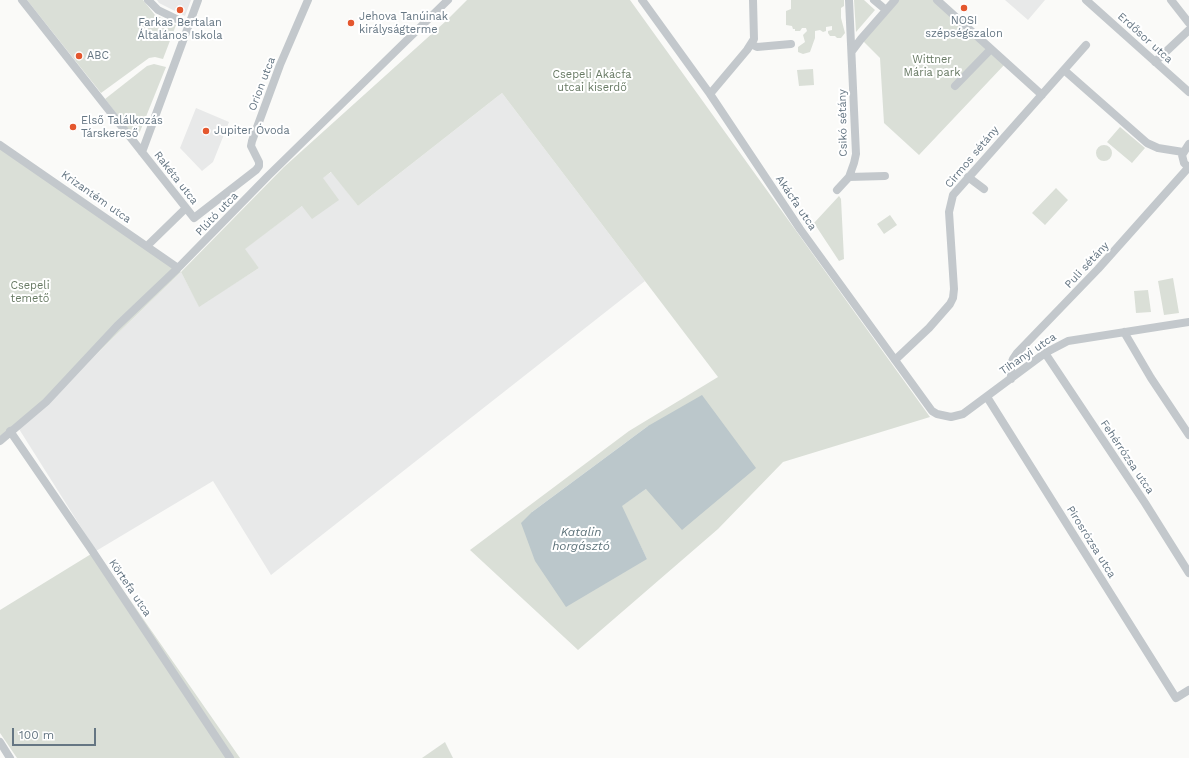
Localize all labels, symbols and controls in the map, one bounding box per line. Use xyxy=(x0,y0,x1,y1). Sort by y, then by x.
marker: NOSI szépségszalon xyxy=(959,3,969,13)
marker: Farkas Bertalan Általános Iskola xyxy=(175,5,185,15)
place label: Jehova Tanúinak királyságterme xyxy=(359,10,448,36)
street label: Erdősor utca xyxy=(1115,10,1175,66)
place label: NOSI szépségszalon xyxy=(925,14,1003,40)
place label: Farkas Bertalan Általános Iskola xyxy=(138,16,222,42)
marker: Jehova Tanúinak királyságterme xyxy=(346,18,356,28)
place label: ABC xyxy=(87,49,109,63)
marker: ABC xyxy=(74,51,84,61)
park label: Wittner Mária park xyxy=(904,53,960,79)
street label: Orion utca xyxy=(246,55,278,113)
park label: Csepeli Akácfa utcai kiserdő xyxy=(553,68,631,94)
street label: Csikó sétány xyxy=(836,89,850,157)
place label: Első Találkozás Társkereső xyxy=(81,114,163,140)
marker: Első Találkozás Társkereső xyxy=(68,122,78,132)
street label: Cirmos sétány xyxy=(942,123,1002,191)
place label: Jupiter Óvoda xyxy=(214,124,290,138)
marker: Jupiter Óvoda xyxy=(201,126,211,136)
street label: Rakéta utca xyxy=(151,149,201,207)
street label: Krizantém utca xyxy=(58,168,134,226)
street label: Akácfa utca xyxy=(773,173,819,233)
street label: Plútó utca xyxy=(193,189,241,239)
street label: Puli sétány xyxy=(1062,239,1112,291)
park label: Csepeli temető xyxy=(10,279,50,305)
street label: Tihanyi utca xyxy=(997,330,1059,378)
street label: Fehérrózsa utca xyxy=(1097,418,1157,496)
street label: Pirosrózsa utca xyxy=(1064,503,1118,581)
water label: Katalin horgásztó xyxy=(552,525,610,553)
street label: Körtefa utca xyxy=(106,557,154,619)
scale bar xyxy=(14,720,98,746)
text: 100 m xyxy=(19,728,54,742)

